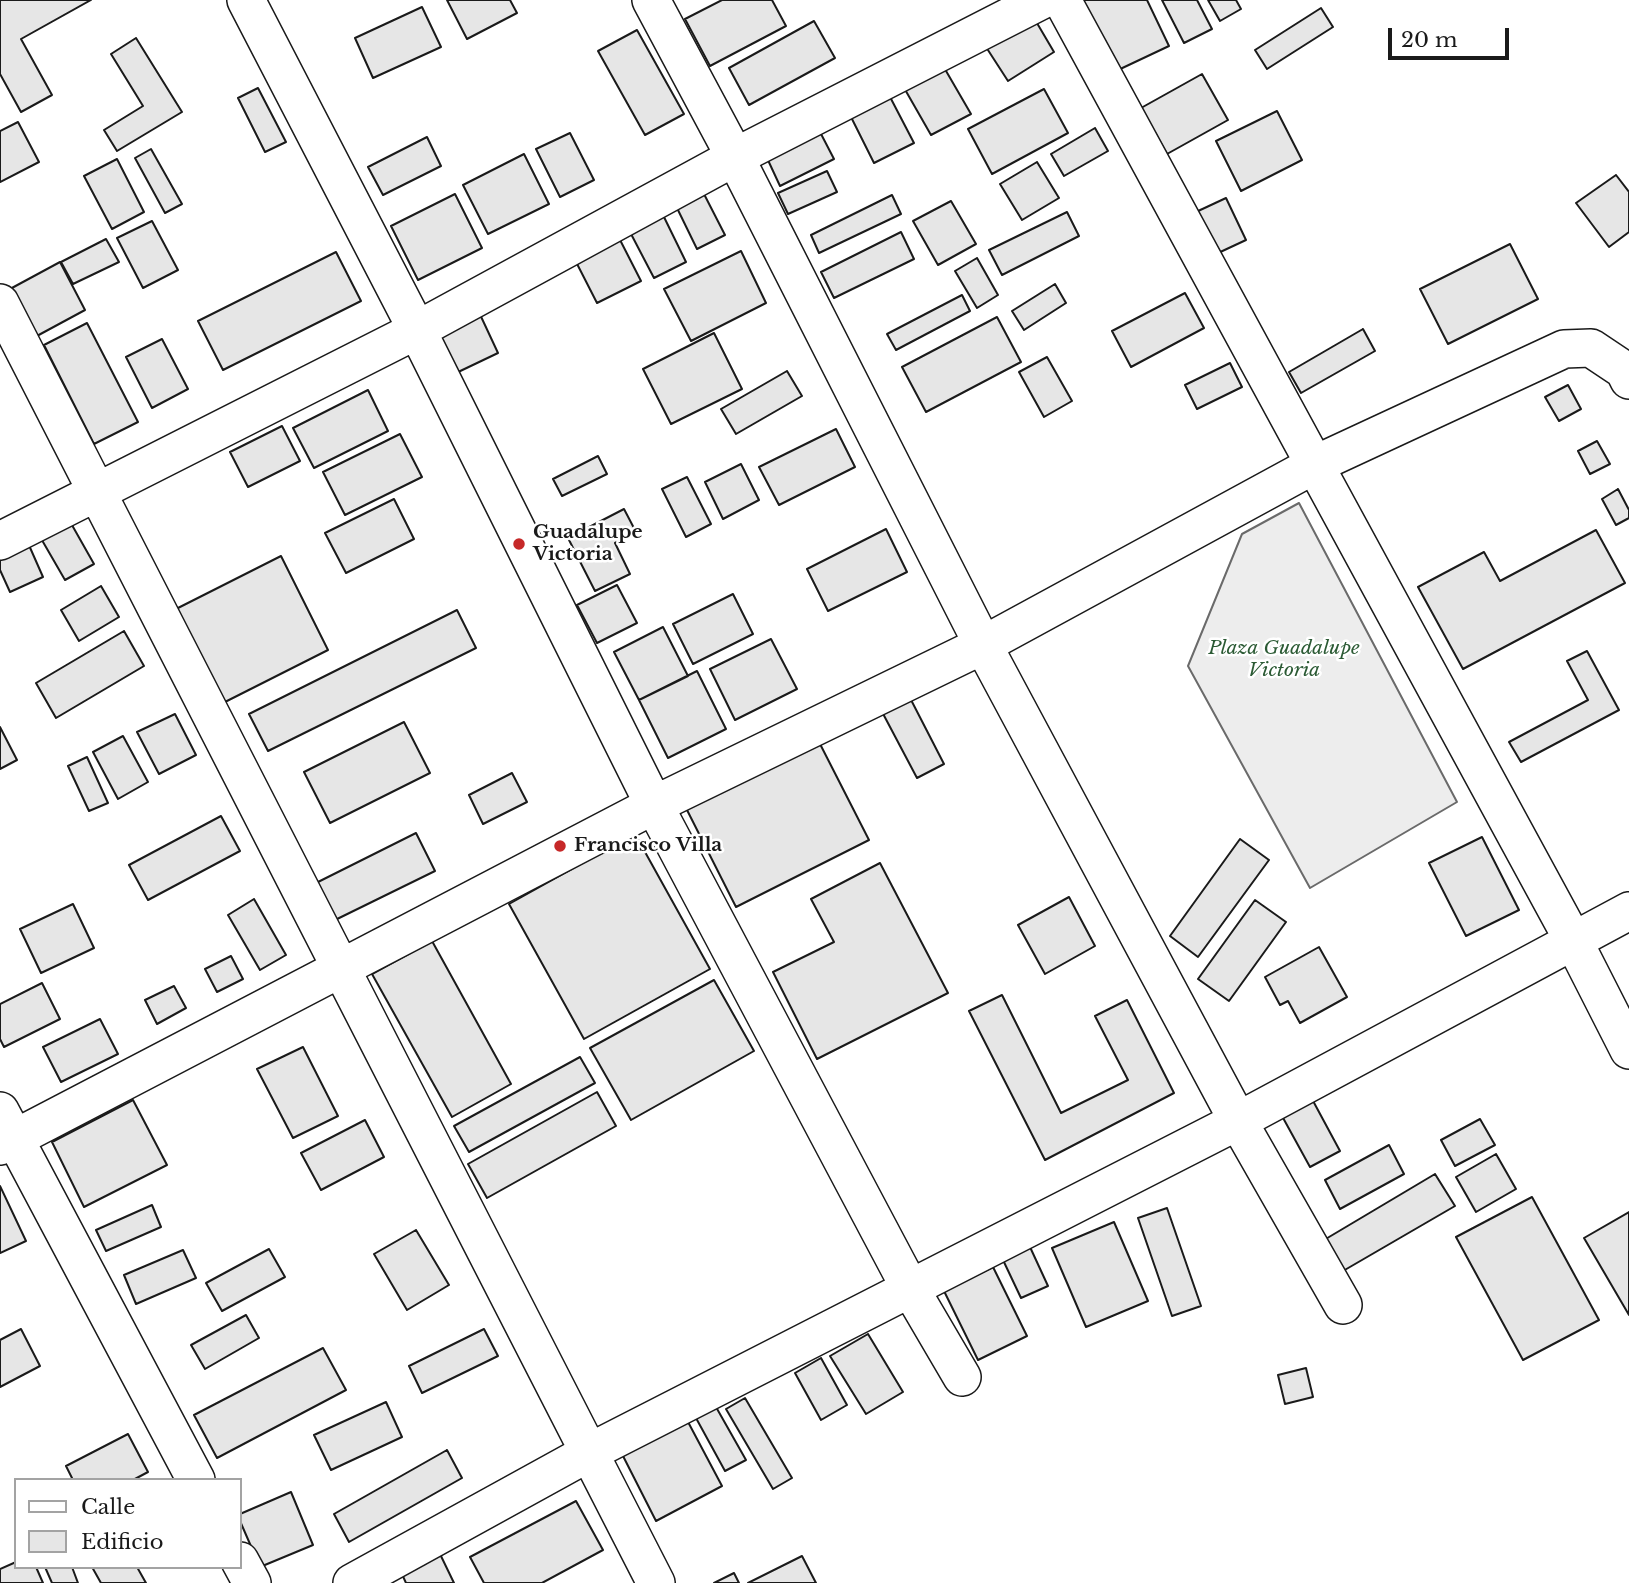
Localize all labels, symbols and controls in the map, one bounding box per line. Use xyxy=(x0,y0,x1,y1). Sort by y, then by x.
scale bar xyxy=(1391,14,1512,58)
text: 20 m xyxy=(1401,27,1458,53)
place label: Guadalupe Victoria xyxy=(533,522,643,566)
marker: Guadalupe Victoria xyxy=(511,536,527,552)
park label: Plaza Guadalupe Victoria xyxy=(1208,638,1360,682)
place label: Francisco Villa xyxy=(574,835,722,857)
marker: Francisco Villa xyxy=(552,838,568,854)
legend xyxy=(14,1478,242,1569)
text: Calle xyxy=(81,1494,135,1520)
text: Edificio xyxy=(81,1529,163,1555)

